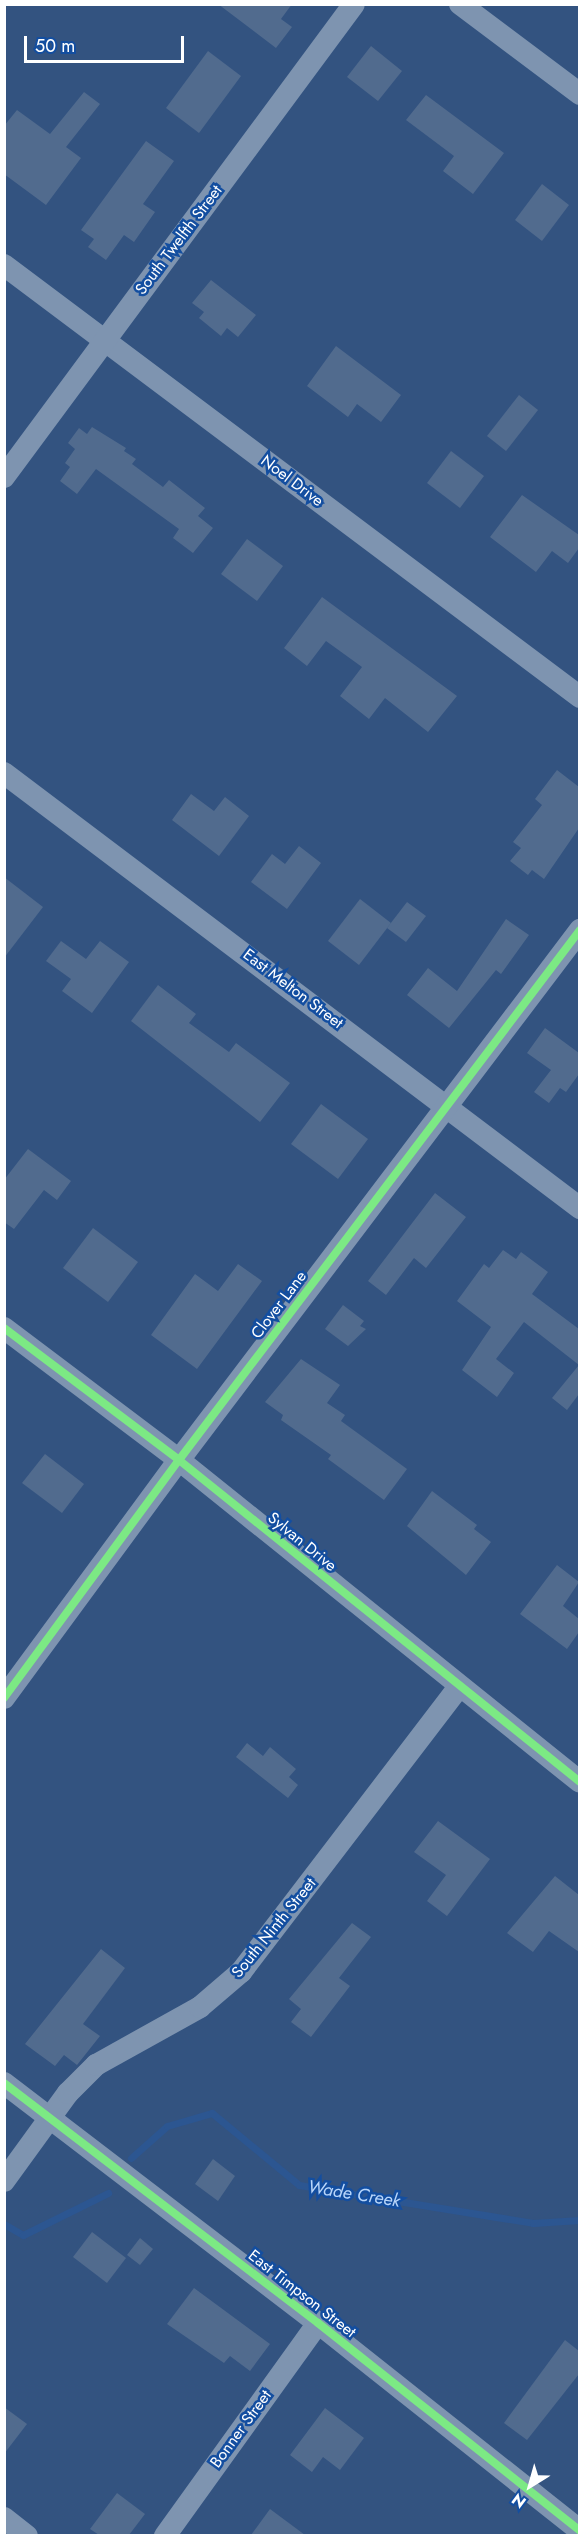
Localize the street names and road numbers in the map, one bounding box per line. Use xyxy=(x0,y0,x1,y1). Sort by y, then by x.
street label: South Twelfth Street xyxy=(132,181,226,299)
street label: Noel Drive xyxy=(257,451,327,511)
street label: East Melton Street xyxy=(239,945,347,1033)
street label: Clover Lane xyxy=(247,1267,311,1343)
street label: Sylvan Drive xyxy=(264,1508,340,1576)
street label: South Ninth Street xyxy=(228,1874,320,1982)
street label: East Timpson Street xyxy=(244,2246,360,2342)
street label: Bonner Street xyxy=(206,2386,276,2472)

